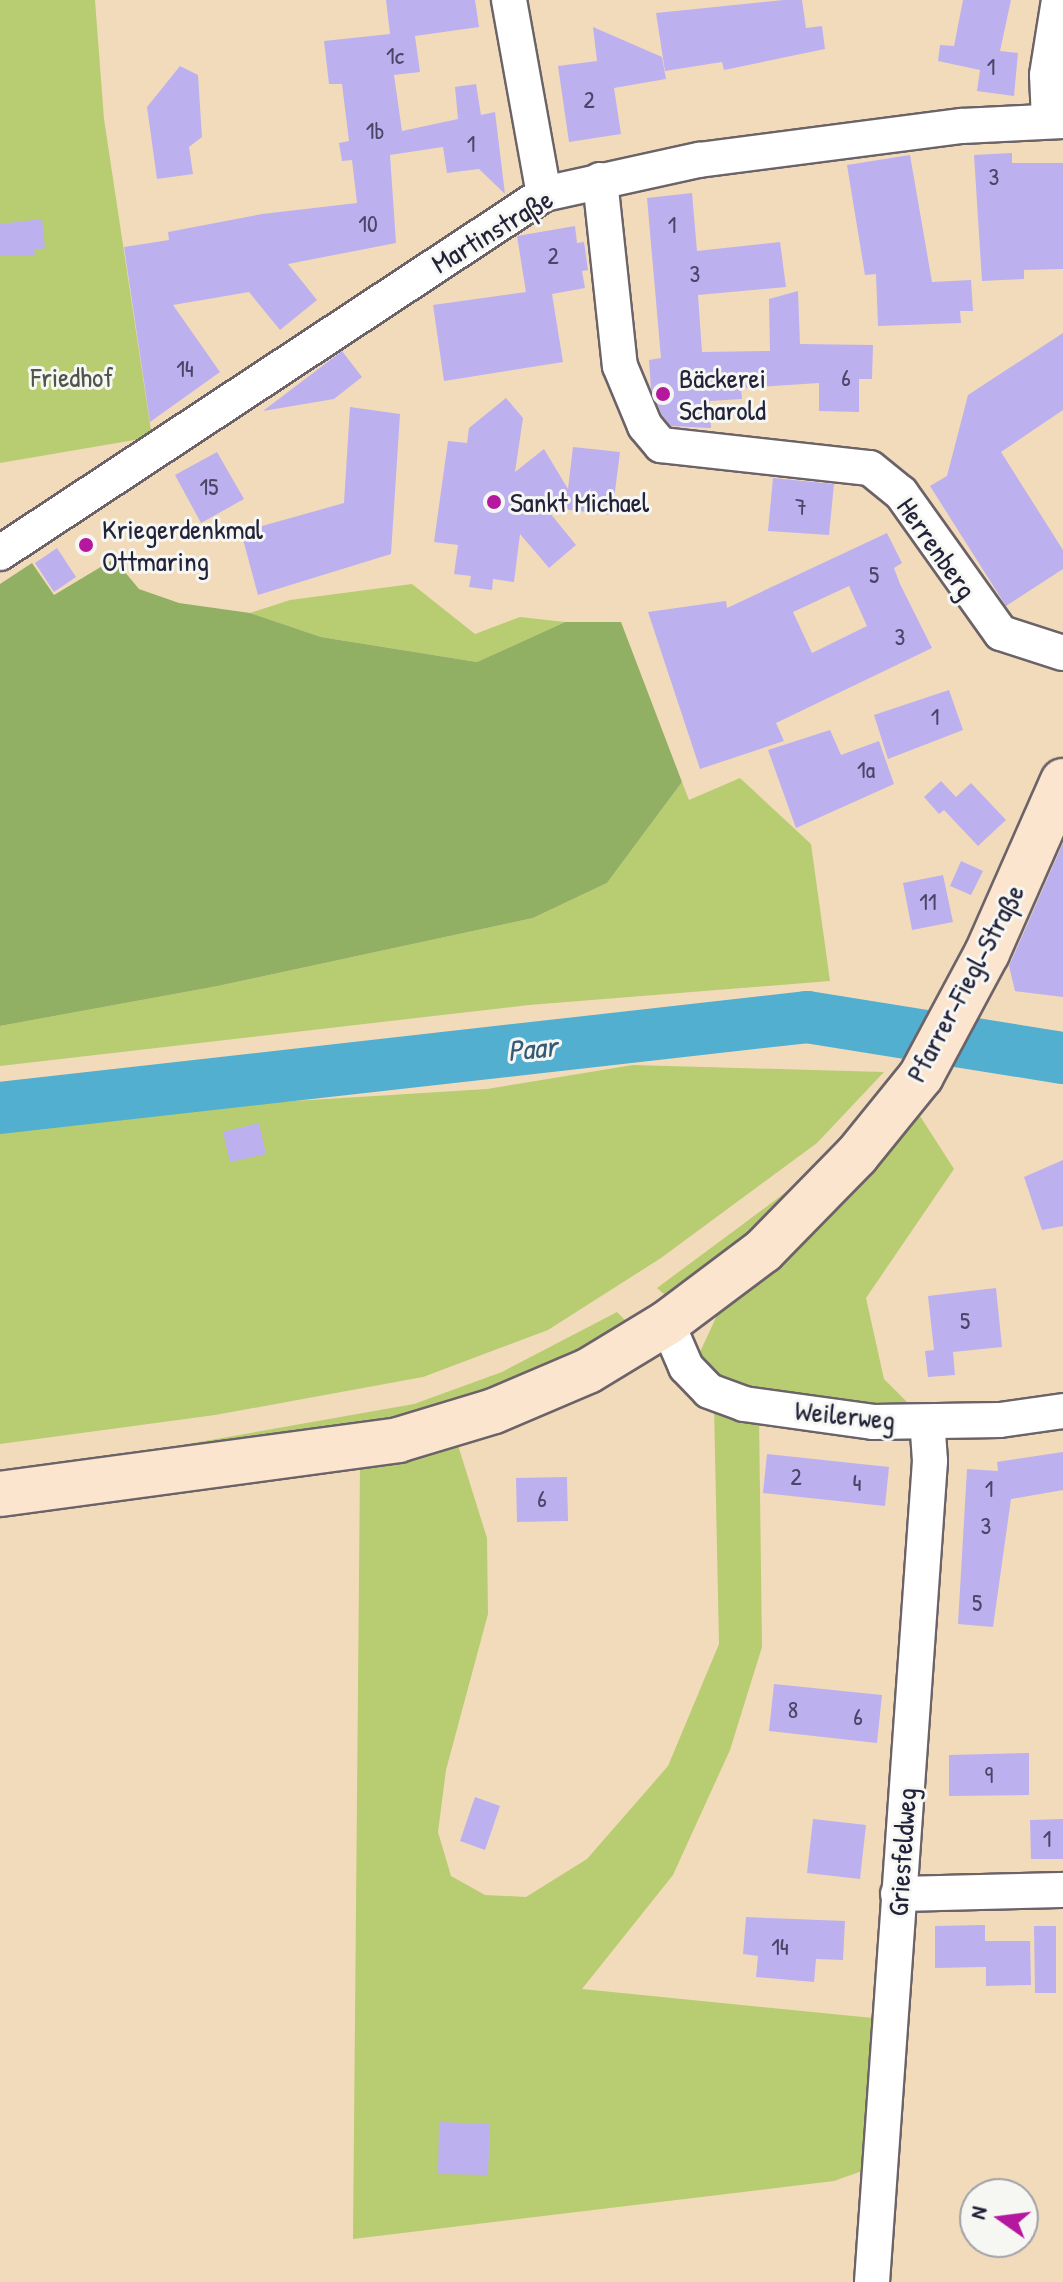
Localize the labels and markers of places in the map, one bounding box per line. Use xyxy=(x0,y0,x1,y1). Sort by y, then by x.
place label: Bäckerei Scharold xyxy=(679,361,766,427)
marker: Bäckerei Scharold xyxy=(654,385,672,403)
place label: Sankt Michael xyxy=(510,485,649,519)
marker: Sankt Michael xyxy=(485,493,503,511)
place label: Kriegerdenkmal Ottmaring xyxy=(102,512,263,578)
marker: Kriegerdenkmal Ottmaring xyxy=(77,536,95,554)

